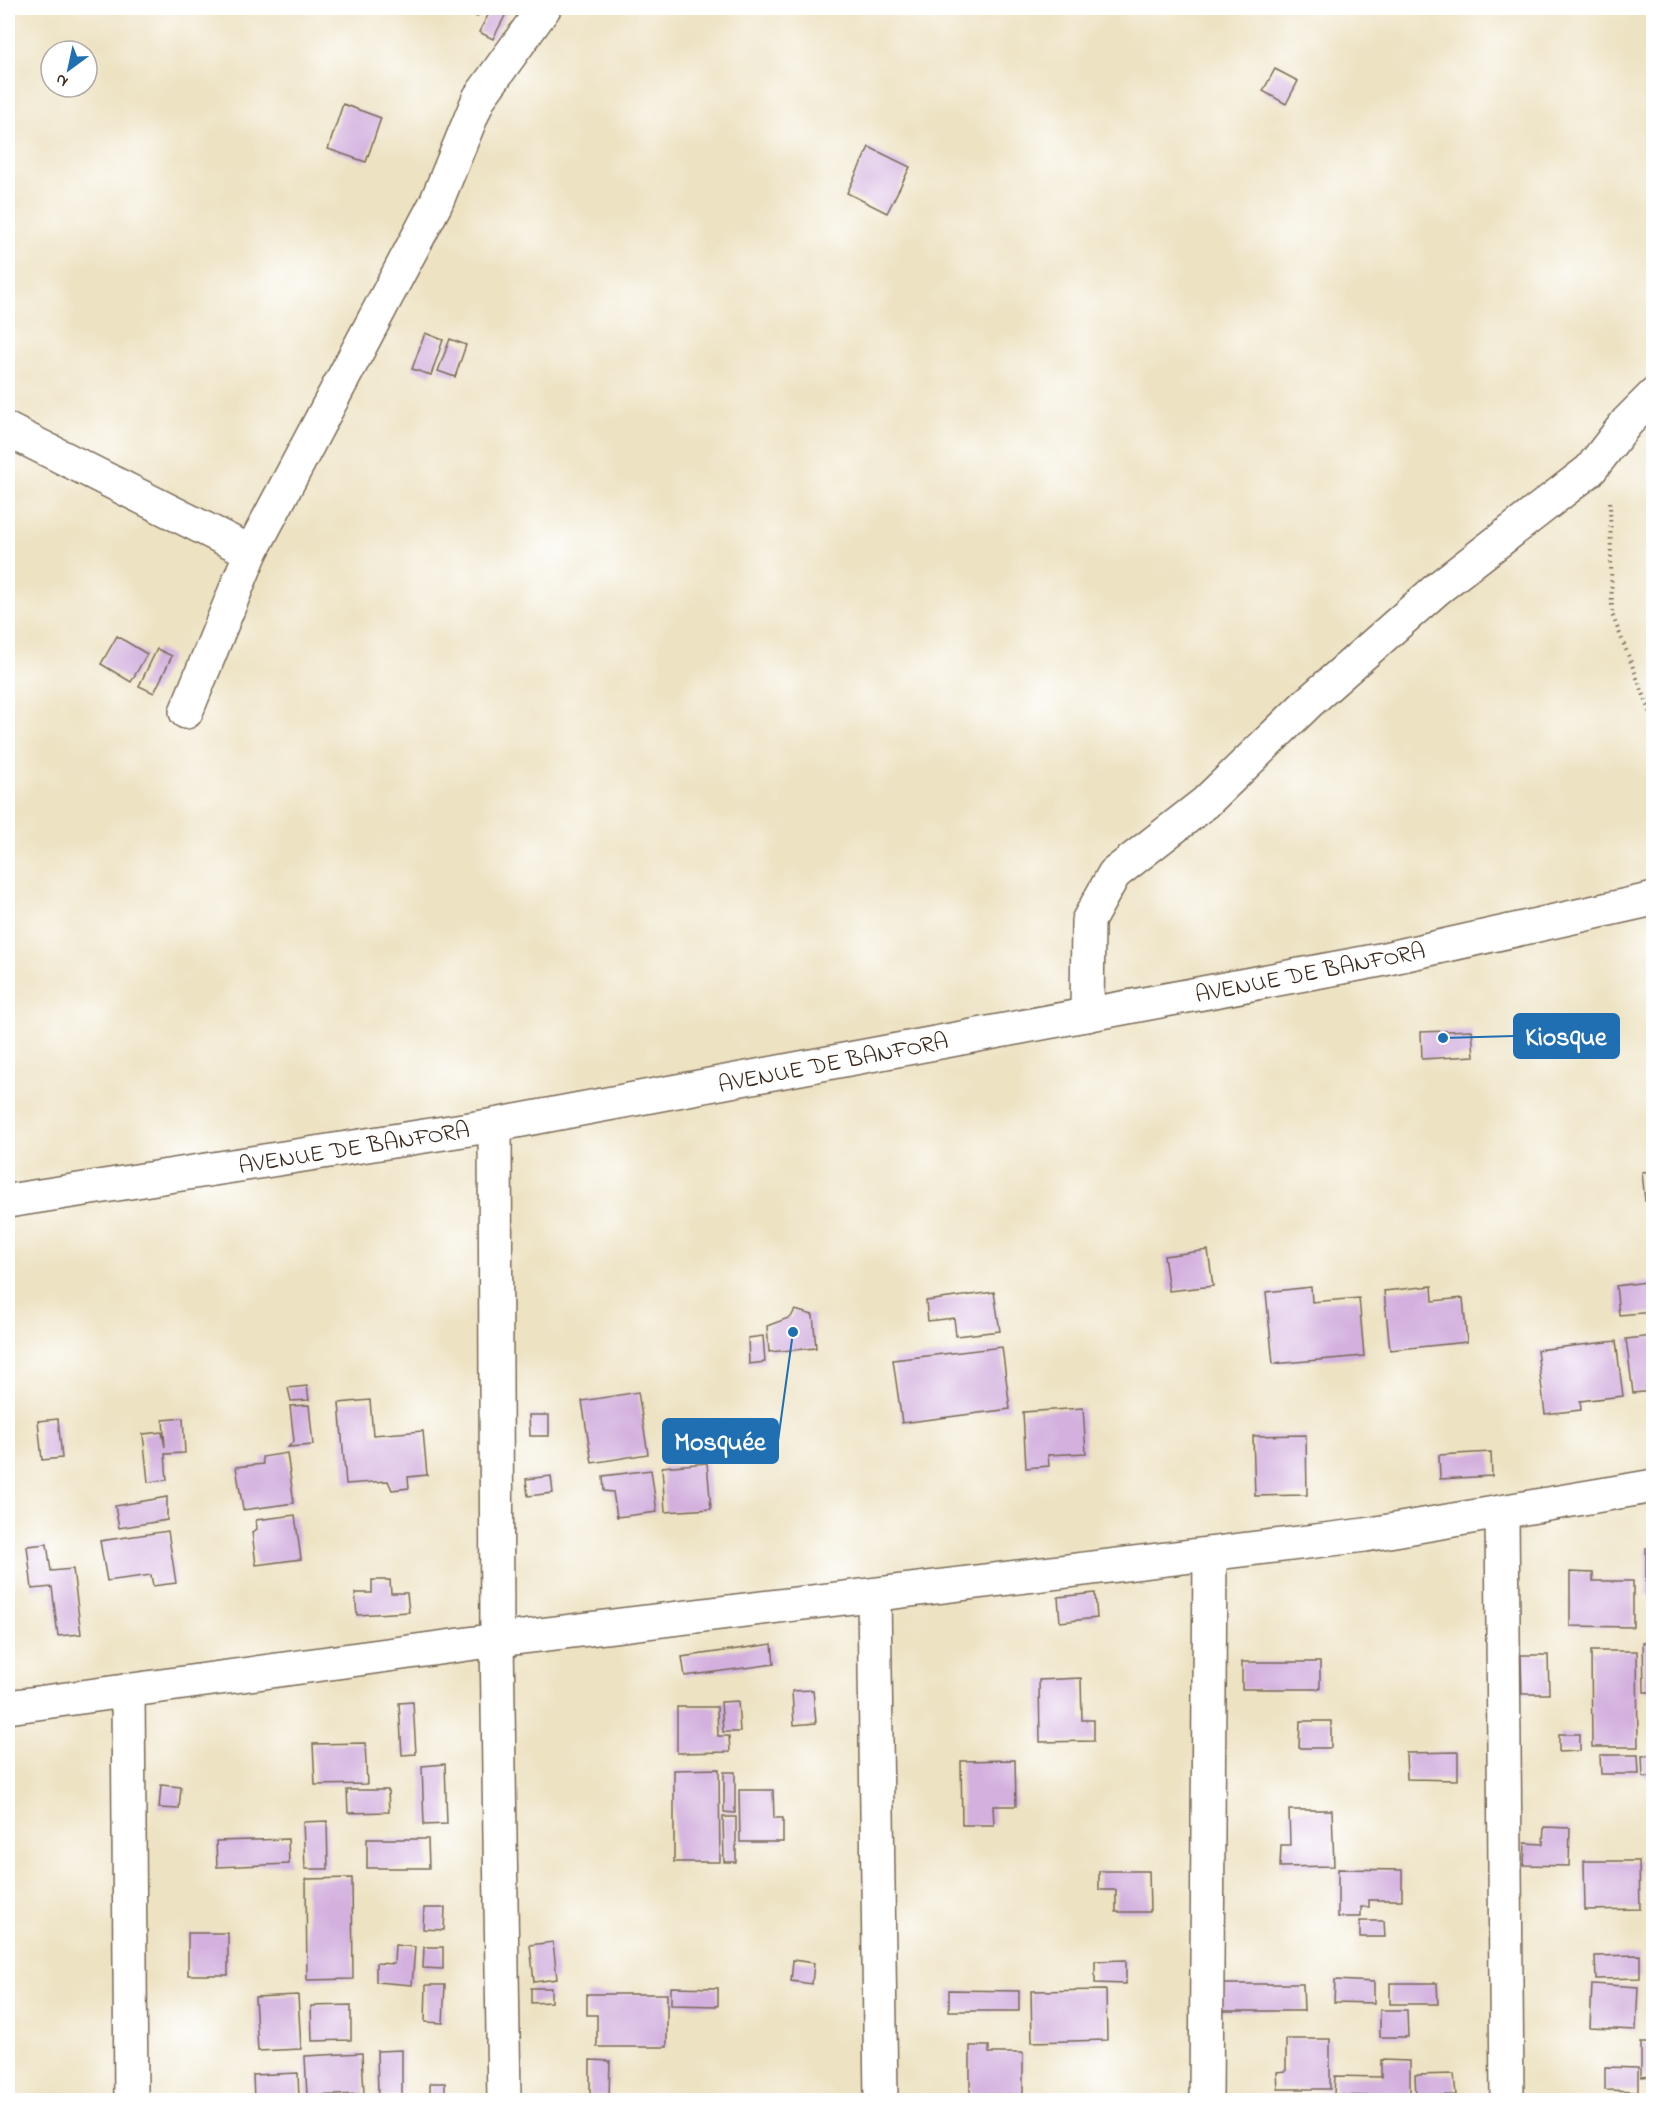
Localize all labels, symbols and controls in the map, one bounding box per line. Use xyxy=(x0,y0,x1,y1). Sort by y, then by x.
north arrow xyxy=(39,39,99,99)
text: N xyxy=(51,67,73,93)
street label: AVENUE DE BANFORA xyxy=(1192,935,1429,1014)
callout: Kiosque xyxy=(1514,1014,1619,1058)
text: Kiosque xyxy=(1525,1020,1608,1058)
street label: AVENUE DE BANFORA xyxy=(715,1025,952,1104)
street label: AVENUE DE BANFORA xyxy=(236,1114,473,1185)
callout: Mosquée xyxy=(663,1419,778,1463)
text: Mosquée xyxy=(674,1425,767,1463)

